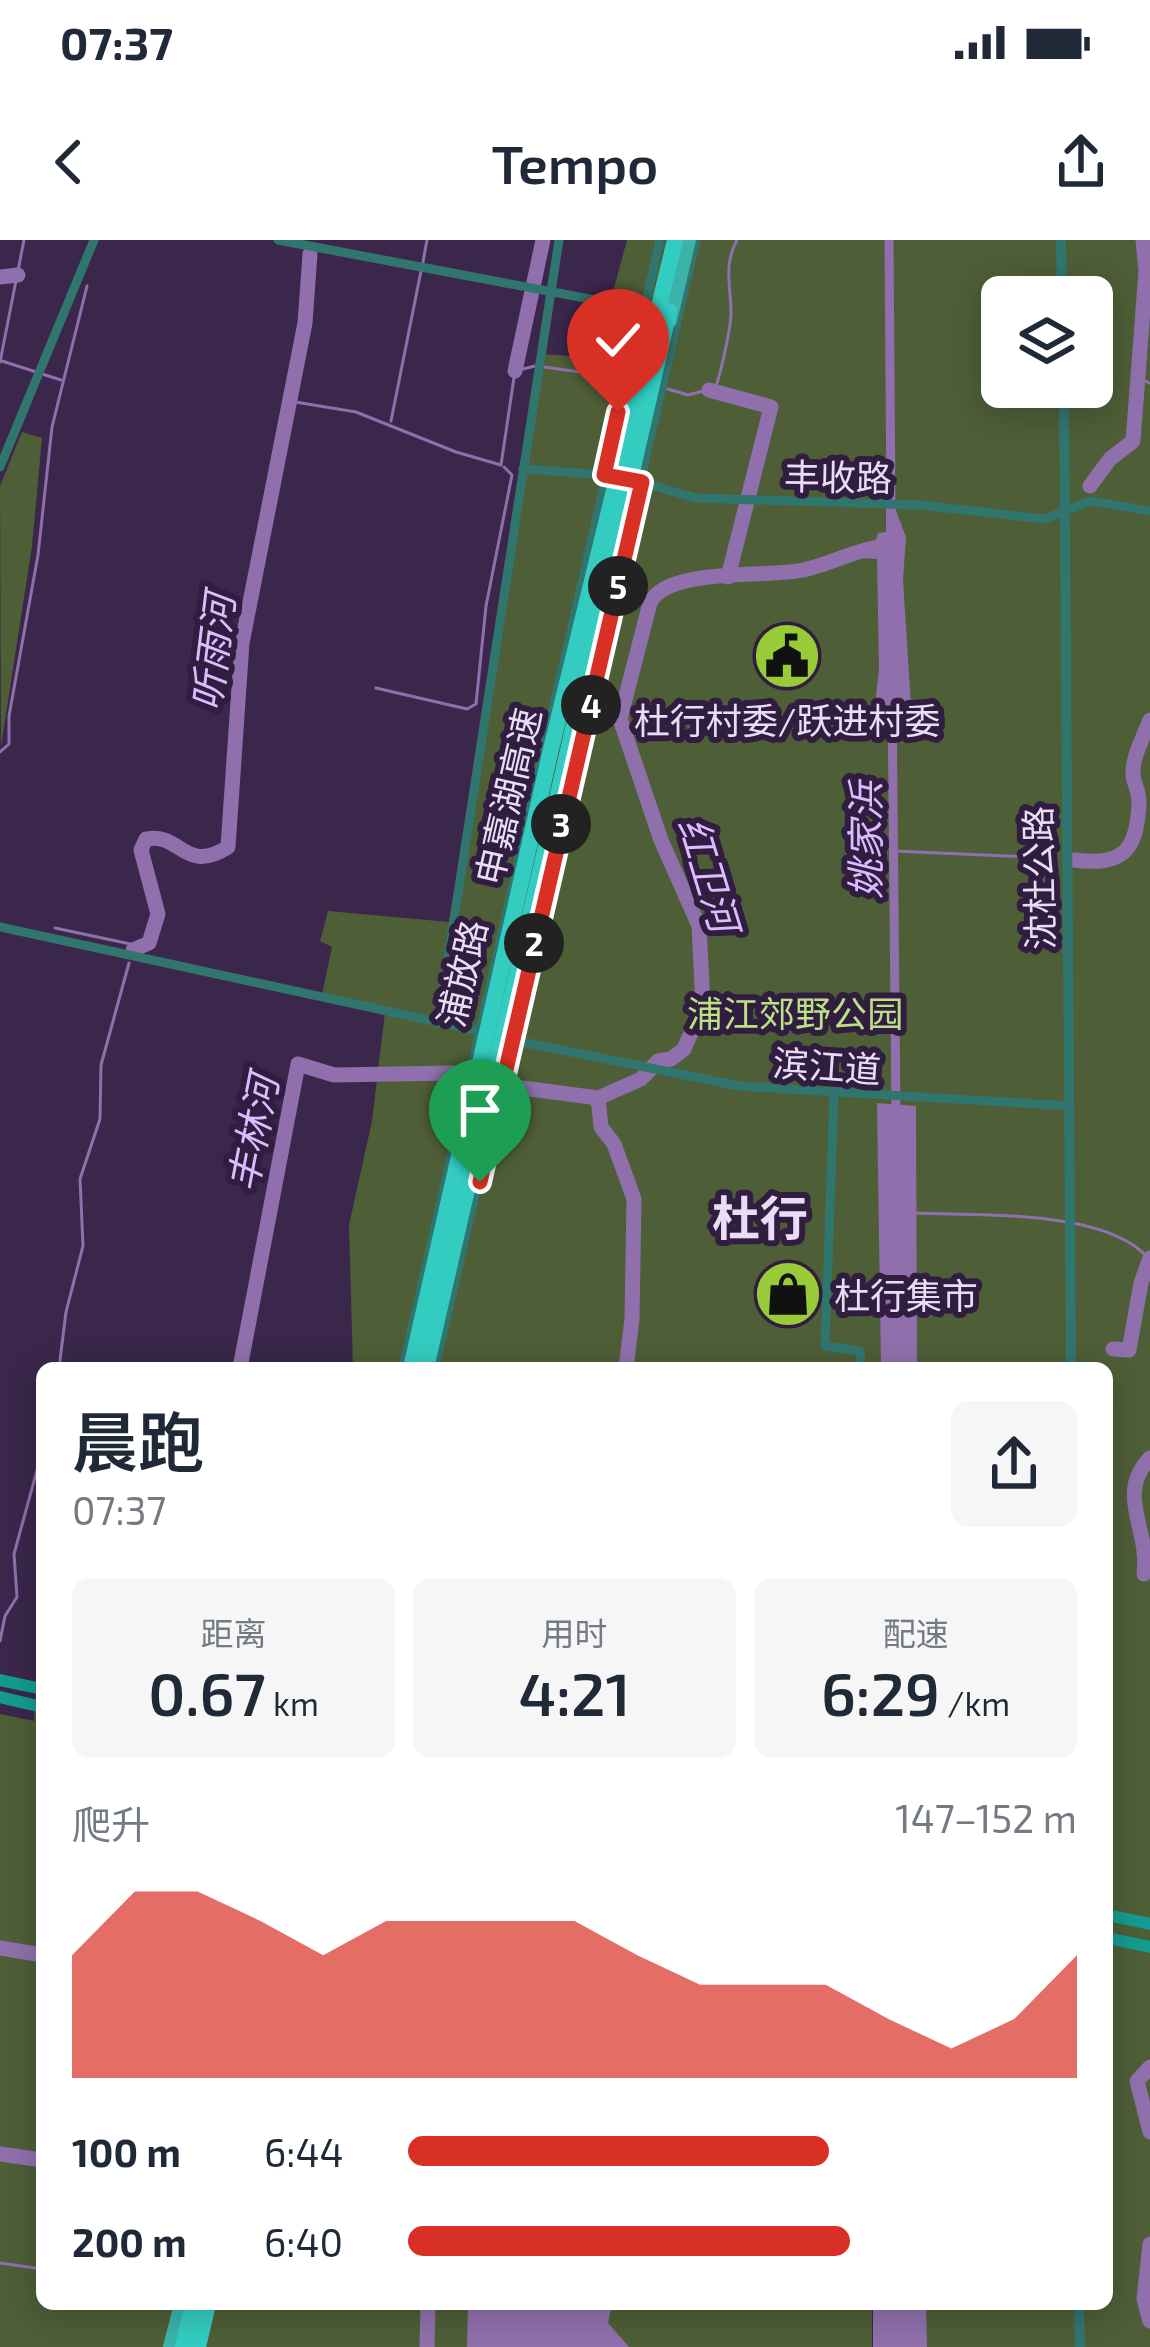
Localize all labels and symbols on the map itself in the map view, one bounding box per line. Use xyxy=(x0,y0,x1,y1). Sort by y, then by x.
pin xyxy=(567,289,669,412)
street label: 丰收路 xyxy=(784,454,892,498)
pin: 5 xyxy=(588,556,648,616)
water label: 听雨河 xyxy=(182,584,243,713)
public building icon: 杜行村委/跃进村委 xyxy=(752,621,822,691)
pin: 4 xyxy=(561,675,621,735)
place label: 杜行村委/跃进村委 xyxy=(634,698,940,741)
street label: 申嘉湖高速 xyxy=(466,703,548,889)
water label: 姚家浜 xyxy=(841,779,888,899)
pin: 3 xyxy=(531,794,591,854)
street label: 沈杜公路 xyxy=(1015,806,1061,950)
water label: 红卫河 xyxy=(670,811,752,944)
pin: 2 xyxy=(504,913,564,973)
street label: 浦放路 xyxy=(428,916,494,1030)
park label: 浦江郊野公园 xyxy=(687,991,903,1034)
street label: 滨江道 xyxy=(772,1040,882,1090)
pin xyxy=(429,1059,531,1182)
water label: 丰林河 xyxy=(218,1064,288,1195)
district label: 杜行 xyxy=(712,1188,808,1246)
shop icon: 杜行集市 xyxy=(753,1259,823,1329)
place label: 杜行集市 xyxy=(834,1273,978,1316)

